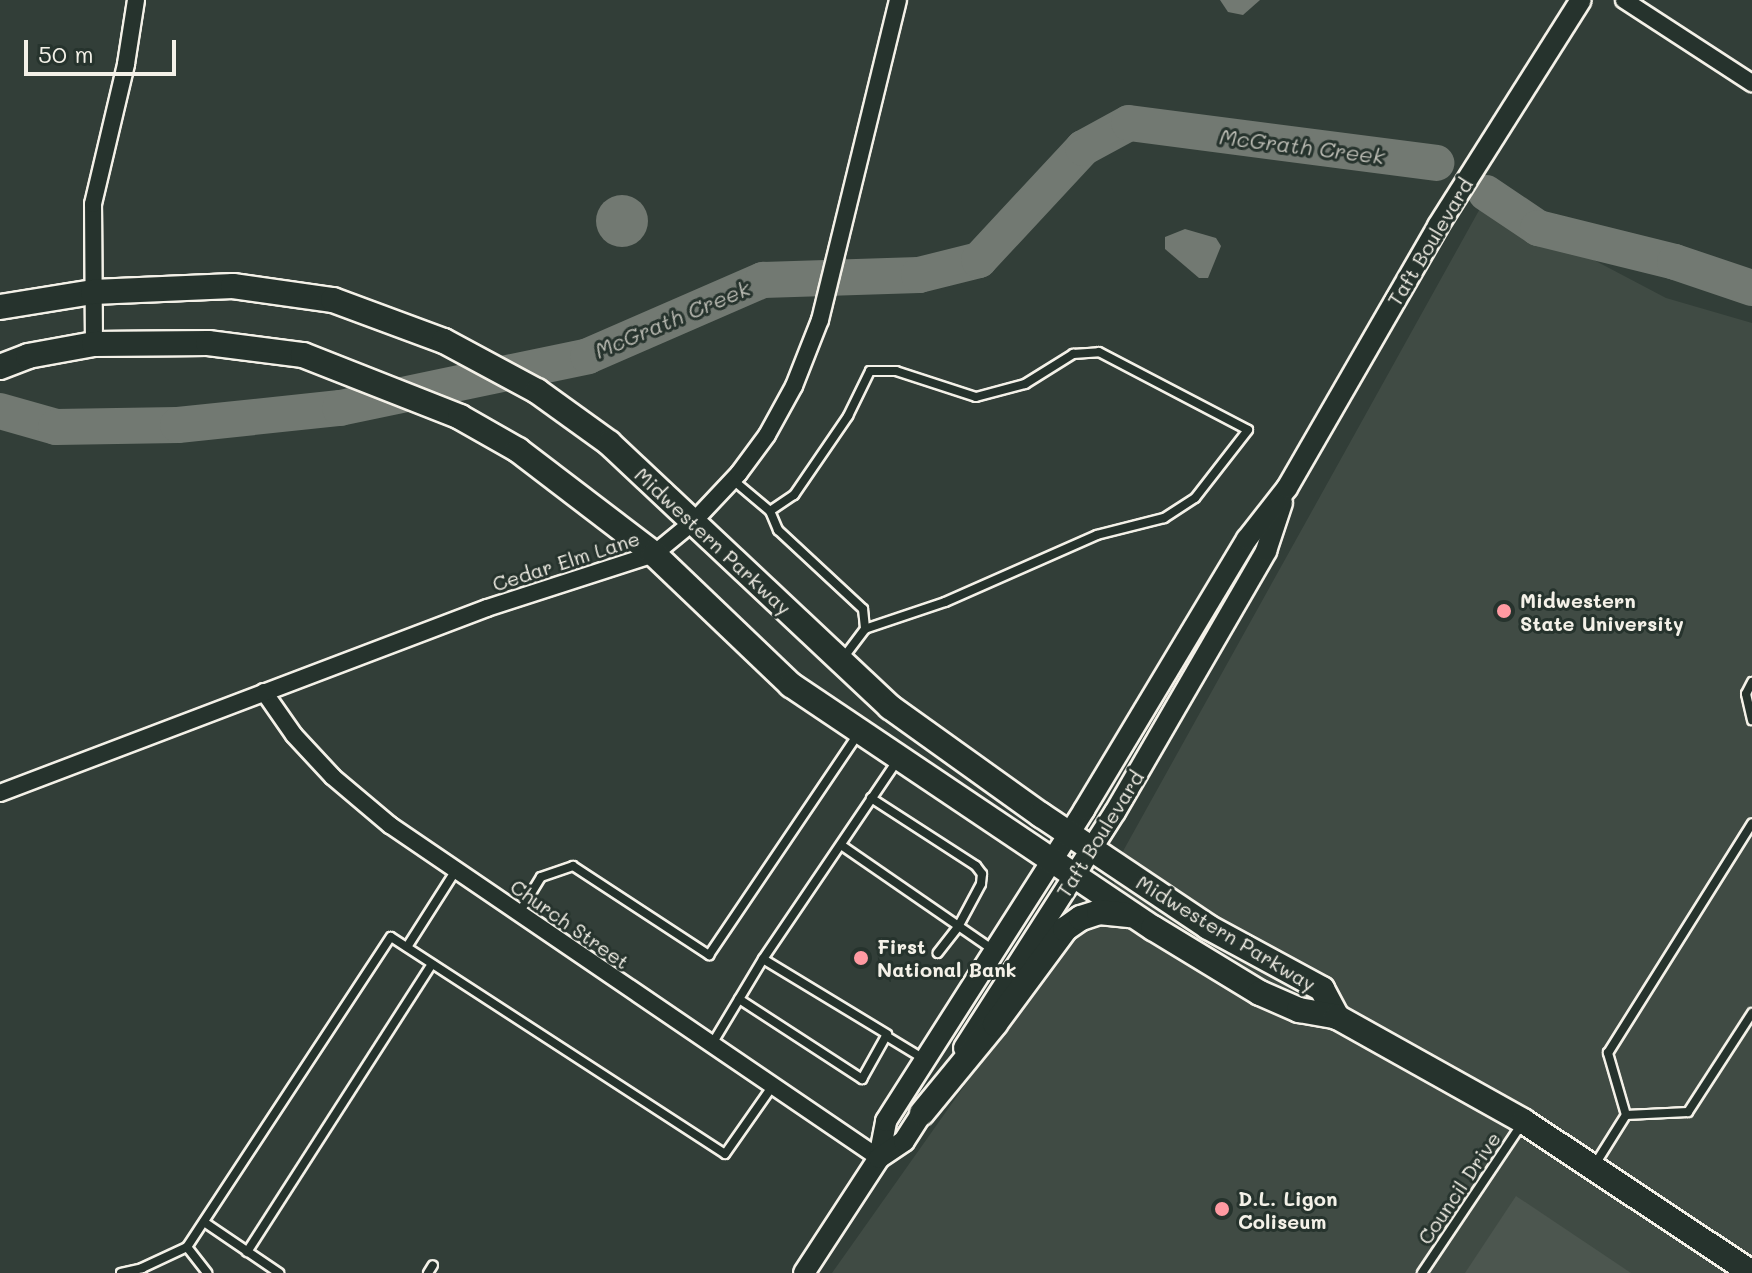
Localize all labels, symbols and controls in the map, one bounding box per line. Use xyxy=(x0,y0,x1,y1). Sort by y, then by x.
scale bar xyxy=(28,24,180,74)
text: 50 m xyxy=(38,38,94,69)
water label: McGrath Creek xyxy=(1218,123,1386,169)
street label: Taft Boulevard xyxy=(1382,174,1478,310)
water label: McGrath Creek xyxy=(590,274,754,364)
street label: Midwestern Parkway xyxy=(630,462,796,620)
street label: Cedar Elm Lane xyxy=(489,526,643,596)
place label: Midwestern State University xyxy=(1520,588,1684,635)
marker: Midwestern State University xyxy=(1495,602,1513,620)
street label: Taft Boulevard xyxy=(1051,766,1149,902)
street label: Midwestern Parkway xyxy=(1132,870,1320,996)
street label: Church Street xyxy=(506,874,634,974)
place label: First National Bank xyxy=(877,934,1017,981)
marker: First National Bank xyxy=(852,949,870,967)
street label: Council Drive xyxy=(1413,1127,1505,1249)
place label: D.L. Ligon Coliseum xyxy=(1238,1186,1337,1233)
marker: D.L. Ligon Coliseum xyxy=(1213,1200,1231,1218)

